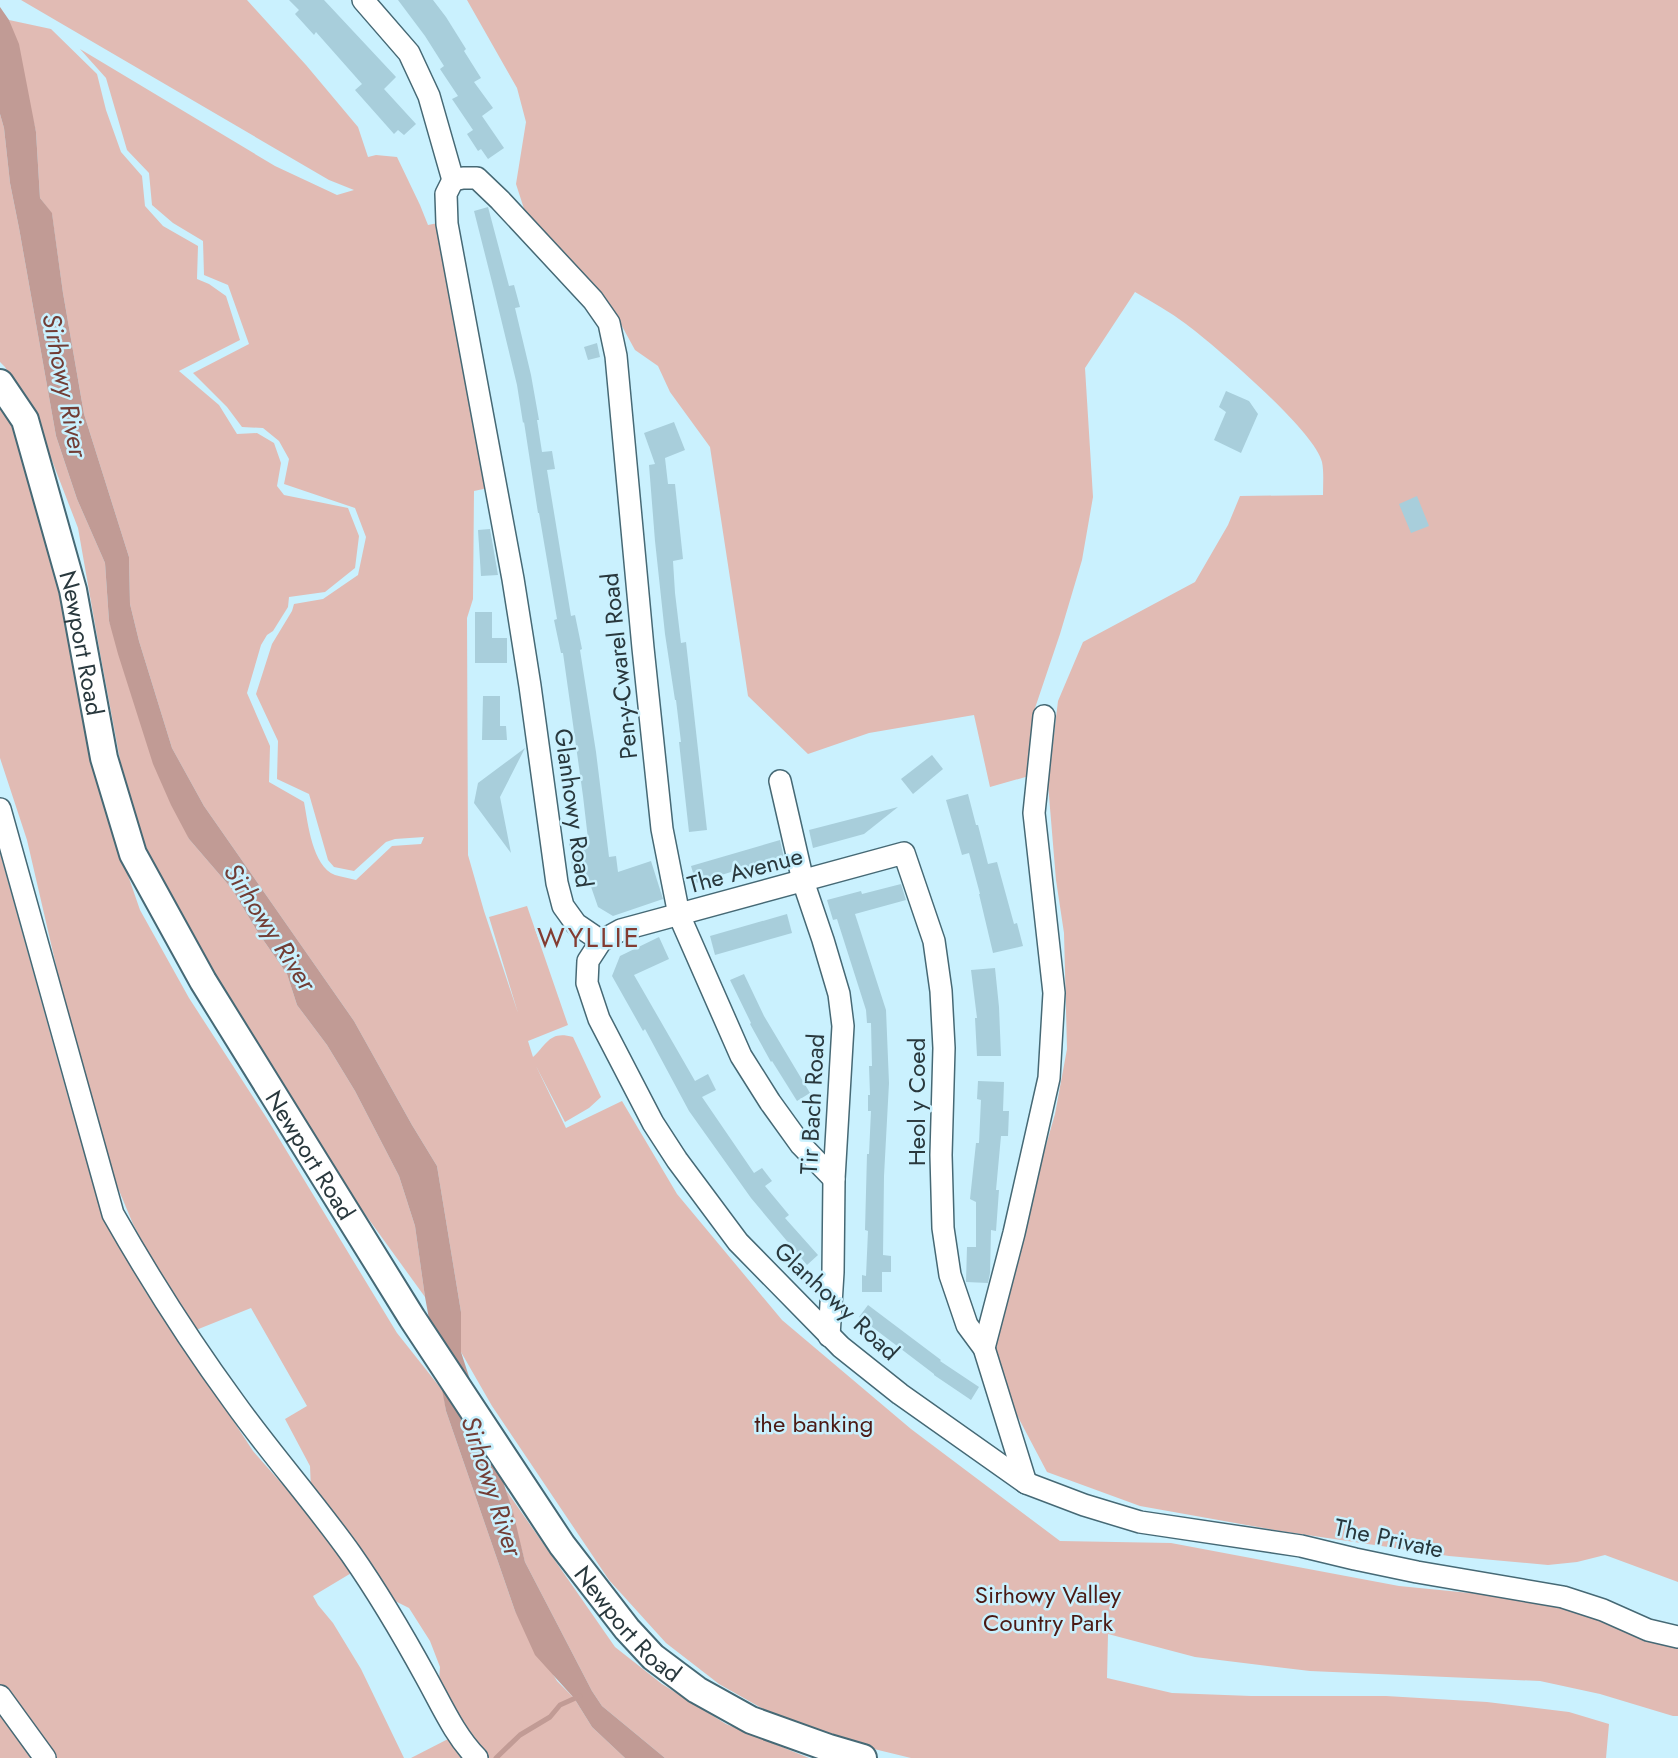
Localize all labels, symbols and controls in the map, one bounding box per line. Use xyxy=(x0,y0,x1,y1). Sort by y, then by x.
water label: Sirhowy River xyxy=(32,310,98,461)
street label: Newport Road xyxy=(51,566,113,718)
street label: Pen-y-Cwarel Road xyxy=(592,571,646,761)
street label: Glanhowy Road xyxy=(546,726,602,890)
street label: The Avenue xyxy=(683,838,807,902)
water label: Sirhowy River xyxy=(214,856,326,1000)
district label: WYLLIE xyxy=(537,917,641,958)
street label: Tir Bach Road xyxy=(791,1033,833,1175)
street label: Heol y Coed xyxy=(899,1038,934,1166)
street label: Newport Road xyxy=(257,1083,364,1226)
street label: Glanhowy Road xyxy=(766,1234,908,1368)
park label: the banking xyxy=(755,1406,873,1441)
water label: Sirhowy River xyxy=(451,1411,533,1562)
street label: The Private xyxy=(1331,1509,1447,1567)
street label: Newport Road xyxy=(566,1558,689,1690)
park label: Sirhowy Valley Country Park xyxy=(975,1577,1122,1640)

